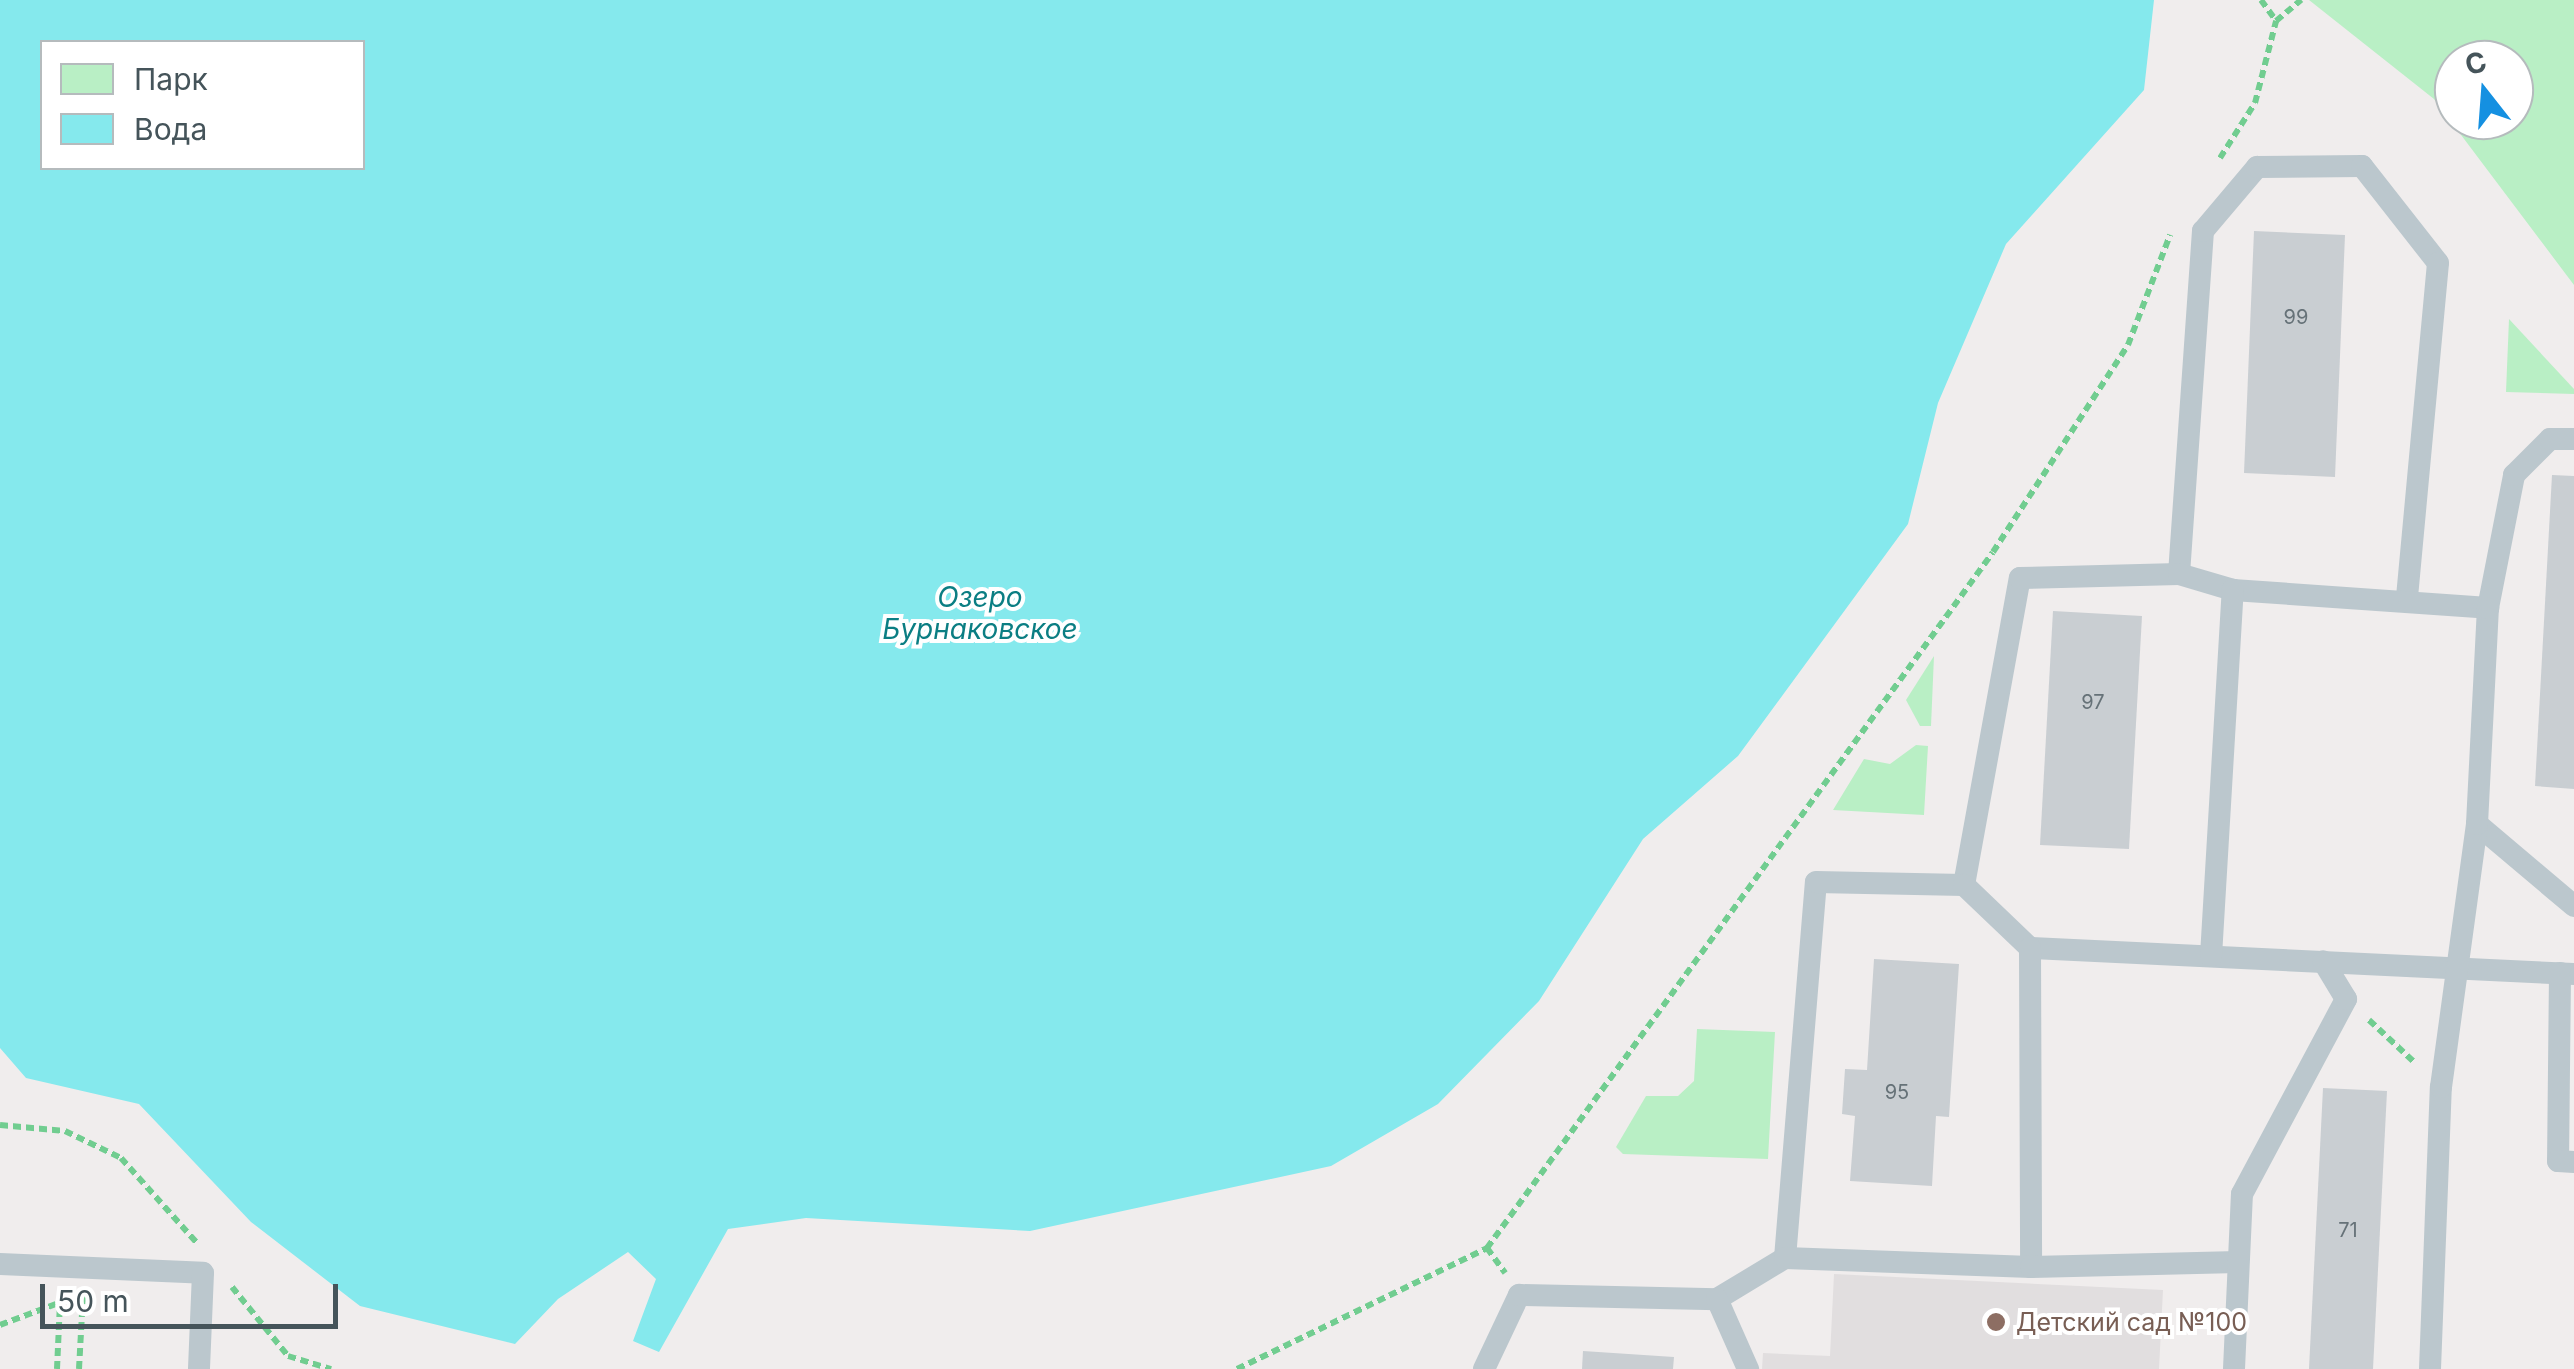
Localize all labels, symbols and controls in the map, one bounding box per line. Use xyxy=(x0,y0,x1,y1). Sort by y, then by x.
legend xyxy=(40,40,365,170)
north arrow xyxy=(2434,40,2534,140)
text: С xyxy=(2461,44,2491,83)
text: Парк xyxy=(134,61,208,97)
text: Вода xyxy=(134,111,207,147)
house number: 99 xyxy=(2284,305,2308,329)
water label: Озеро Бурнаковское xyxy=(882,580,1078,646)
house number: 97 xyxy=(2081,690,2105,714)
house number: 95 xyxy=(1885,1080,1909,1104)
house number: 71 xyxy=(2338,1218,2358,1242)
scale bar xyxy=(45,1264,342,1326)
text: 50 m xyxy=(57,1283,129,1319)
place label: Детский сад №100 xyxy=(2016,1307,2247,1337)
marker: Детский сад №100 xyxy=(1985,1311,2007,1333)

